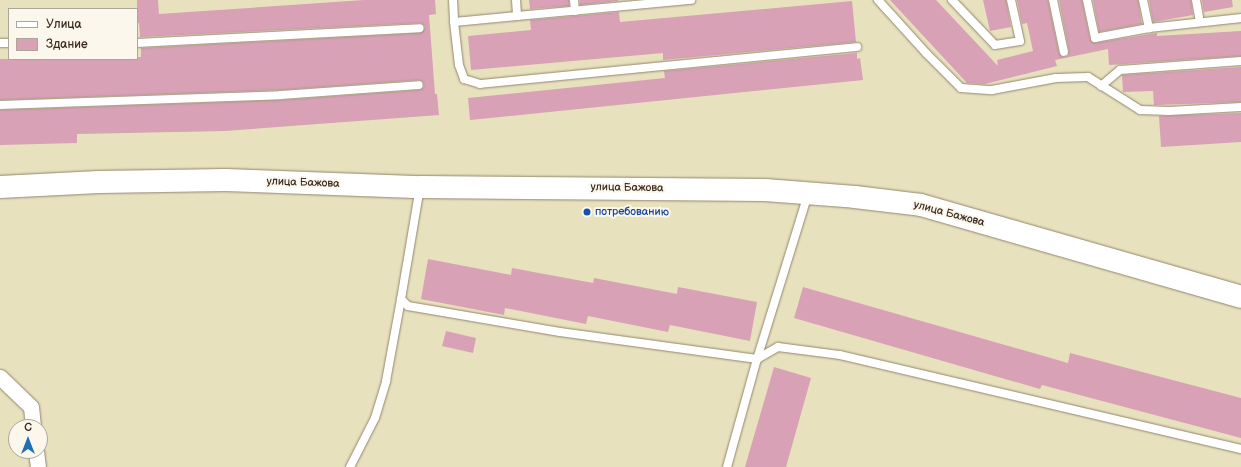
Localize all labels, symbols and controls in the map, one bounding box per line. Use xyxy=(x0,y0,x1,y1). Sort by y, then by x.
legend xyxy=(8,8,138,60)
text: Улица xyxy=(46,17,82,32)
text: Здание xyxy=(46,37,88,52)
street label: улица Бажова xyxy=(266,175,340,191)
street label: улица Бажова xyxy=(590,181,664,195)
street label: улица Бажова xyxy=(912,198,986,230)
place label: потребованию xyxy=(595,205,669,219)
marker: потребованию xyxy=(582,207,592,217)
north arrow xyxy=(8,419,48,459)
text: С xyxy=(24,421,32,434)

